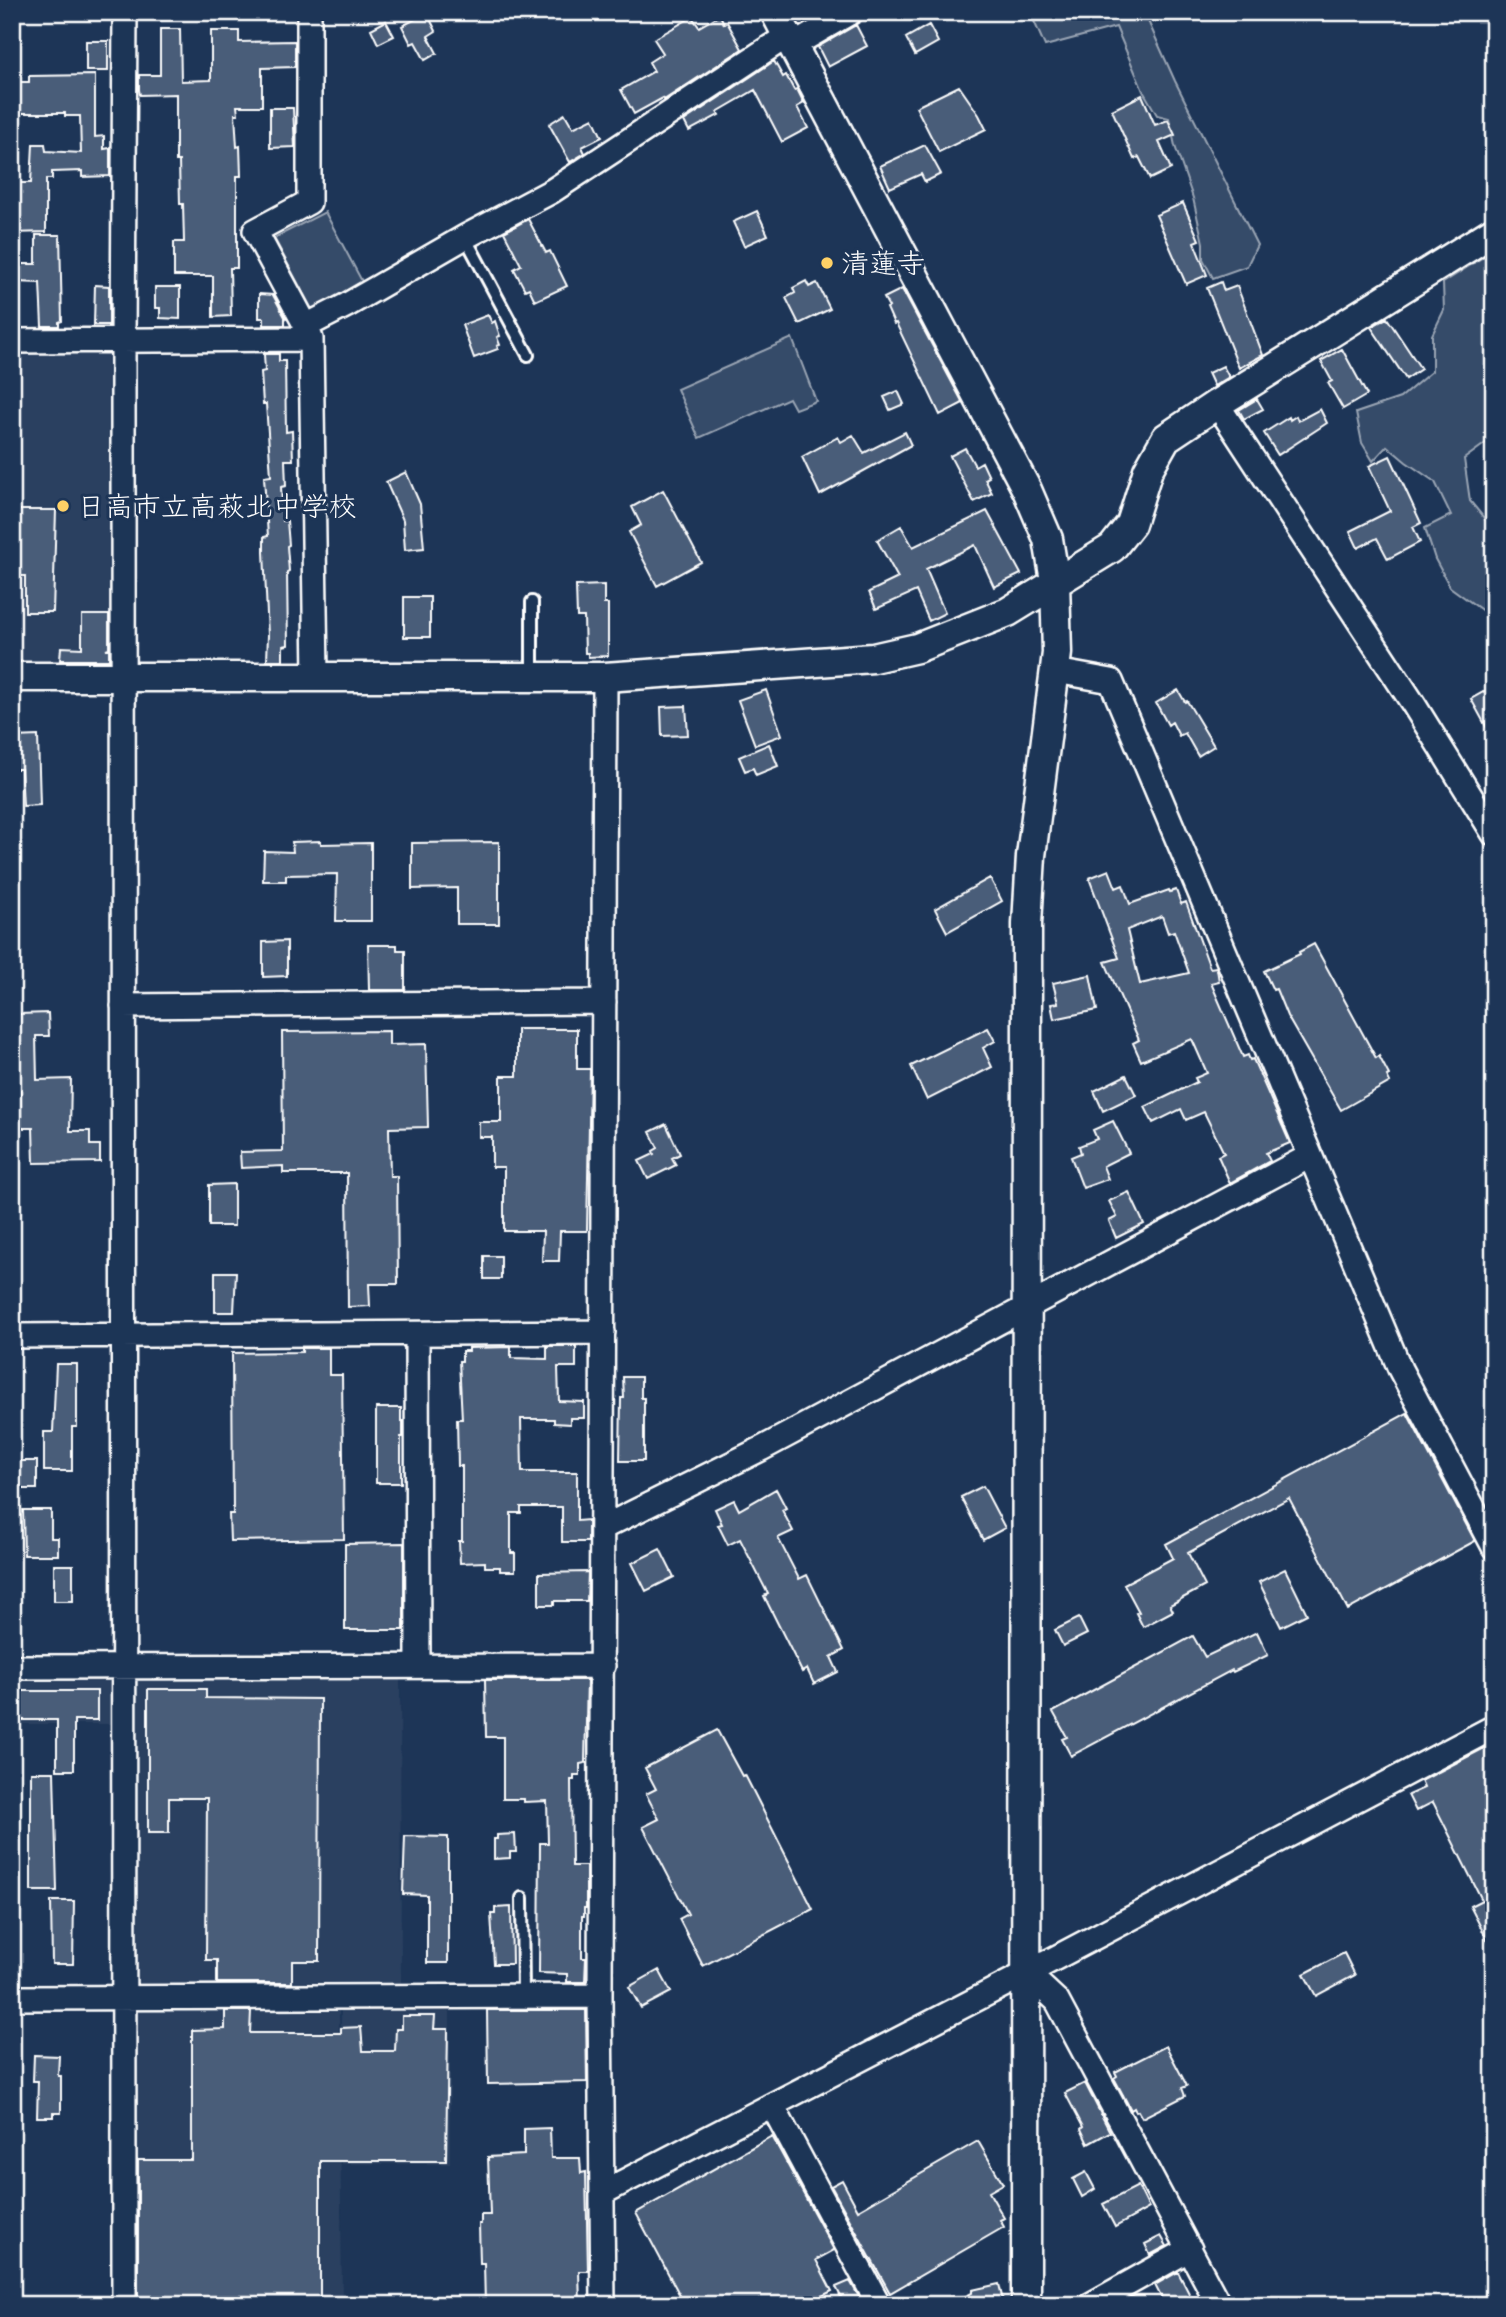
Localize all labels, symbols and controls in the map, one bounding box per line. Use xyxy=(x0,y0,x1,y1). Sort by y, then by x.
place label: 清蓮寺 xyxy=(841,246,925,287)
marker: 清蓮寺 xyxy=(819,255,835,271)
place label: 日高市立高萩北中学校 xyxy=(77,489,357,530)
marker: 日高市立高萩北中学校 xyxy=(55,498,71,514)

